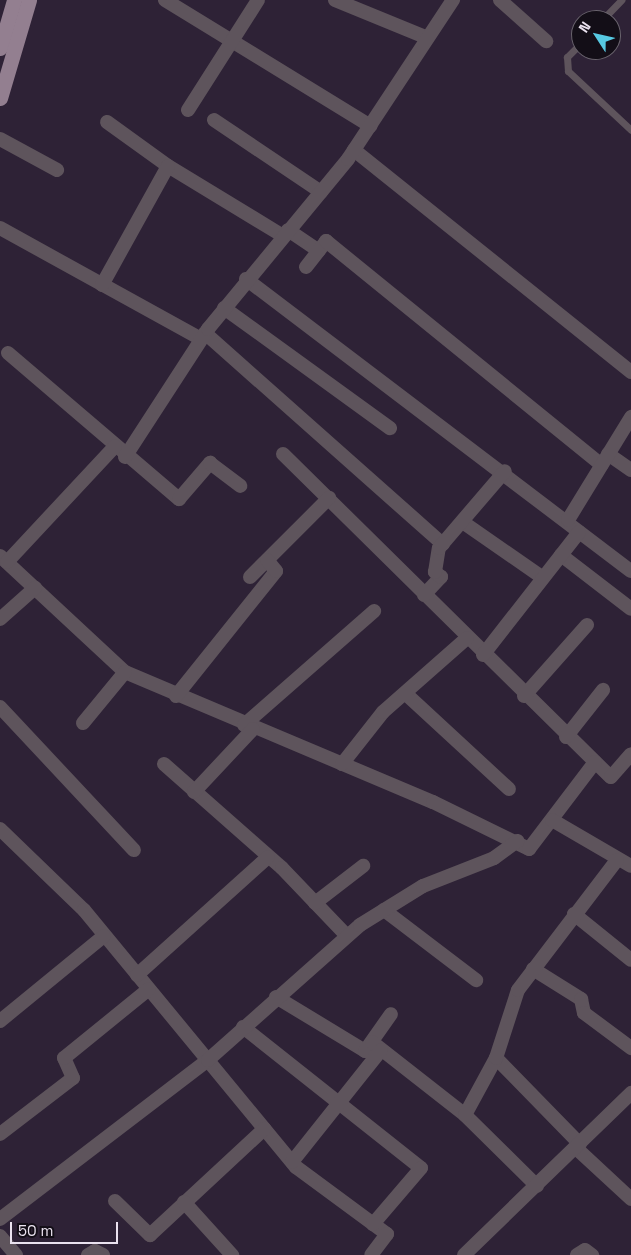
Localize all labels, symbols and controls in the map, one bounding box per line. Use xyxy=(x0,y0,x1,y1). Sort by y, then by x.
north arrow xyxy=(571,10,621,60)
text: N xyxy=(574,18,595,36)
scale bar xyxy=(12,1212,120,1244)
text: 50 m xyxy=(18,1221,53,1240)

